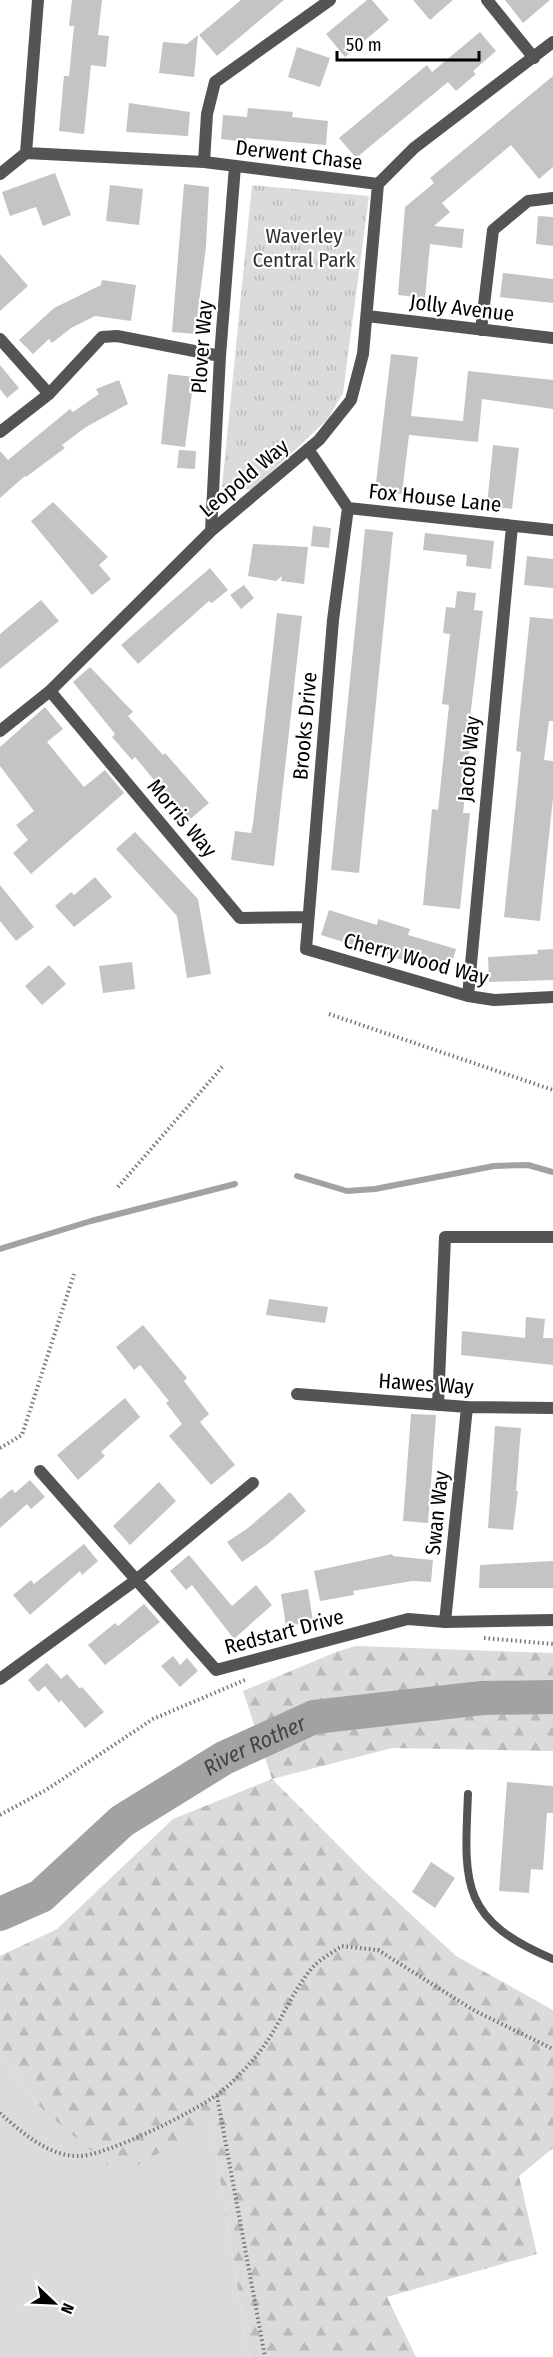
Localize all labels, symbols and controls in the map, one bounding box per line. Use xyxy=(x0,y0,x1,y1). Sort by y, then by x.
scale bar xyxy=(337,24,480,62)
text: 50 m xyxy=(346,34,382,56)
street label: Derwent Chase xyxy=(234,134,364,176)
park label: Waverley Central Park xyxy=(252,223,356,273)
street label: Jolly Avenue xyxy=(408,289,516,327)
street label: Plover Way xyxy=(186,299,218,395)
street label: Leopold Way xyxy=(194,433,294,523)
street label: Fox House Lane xyxy=(367,478,503,518)
street label: Brooks Drive xyxy=(287,671,323,781)
street label: Jacob Way xyxy=(452,714,486,803)
street label: Morris Way xyxy=(142,774,223,863)
street label: Cherry Wood Way xyxy=(341,927,492,991)
street label: Hawes Way xyxy=(378,1368,475,1400)
street label: Swan Way xyxy=(420,1469,454,1556)
street label: Redstart Drive xyxy=(222,1604,346,1660)
water label: River Rother xyxy=(198,1709,311,1782)
north arrow xyxy=(24,2273,84,2333)
text: N xyxy=(57,2301,78,2317)

